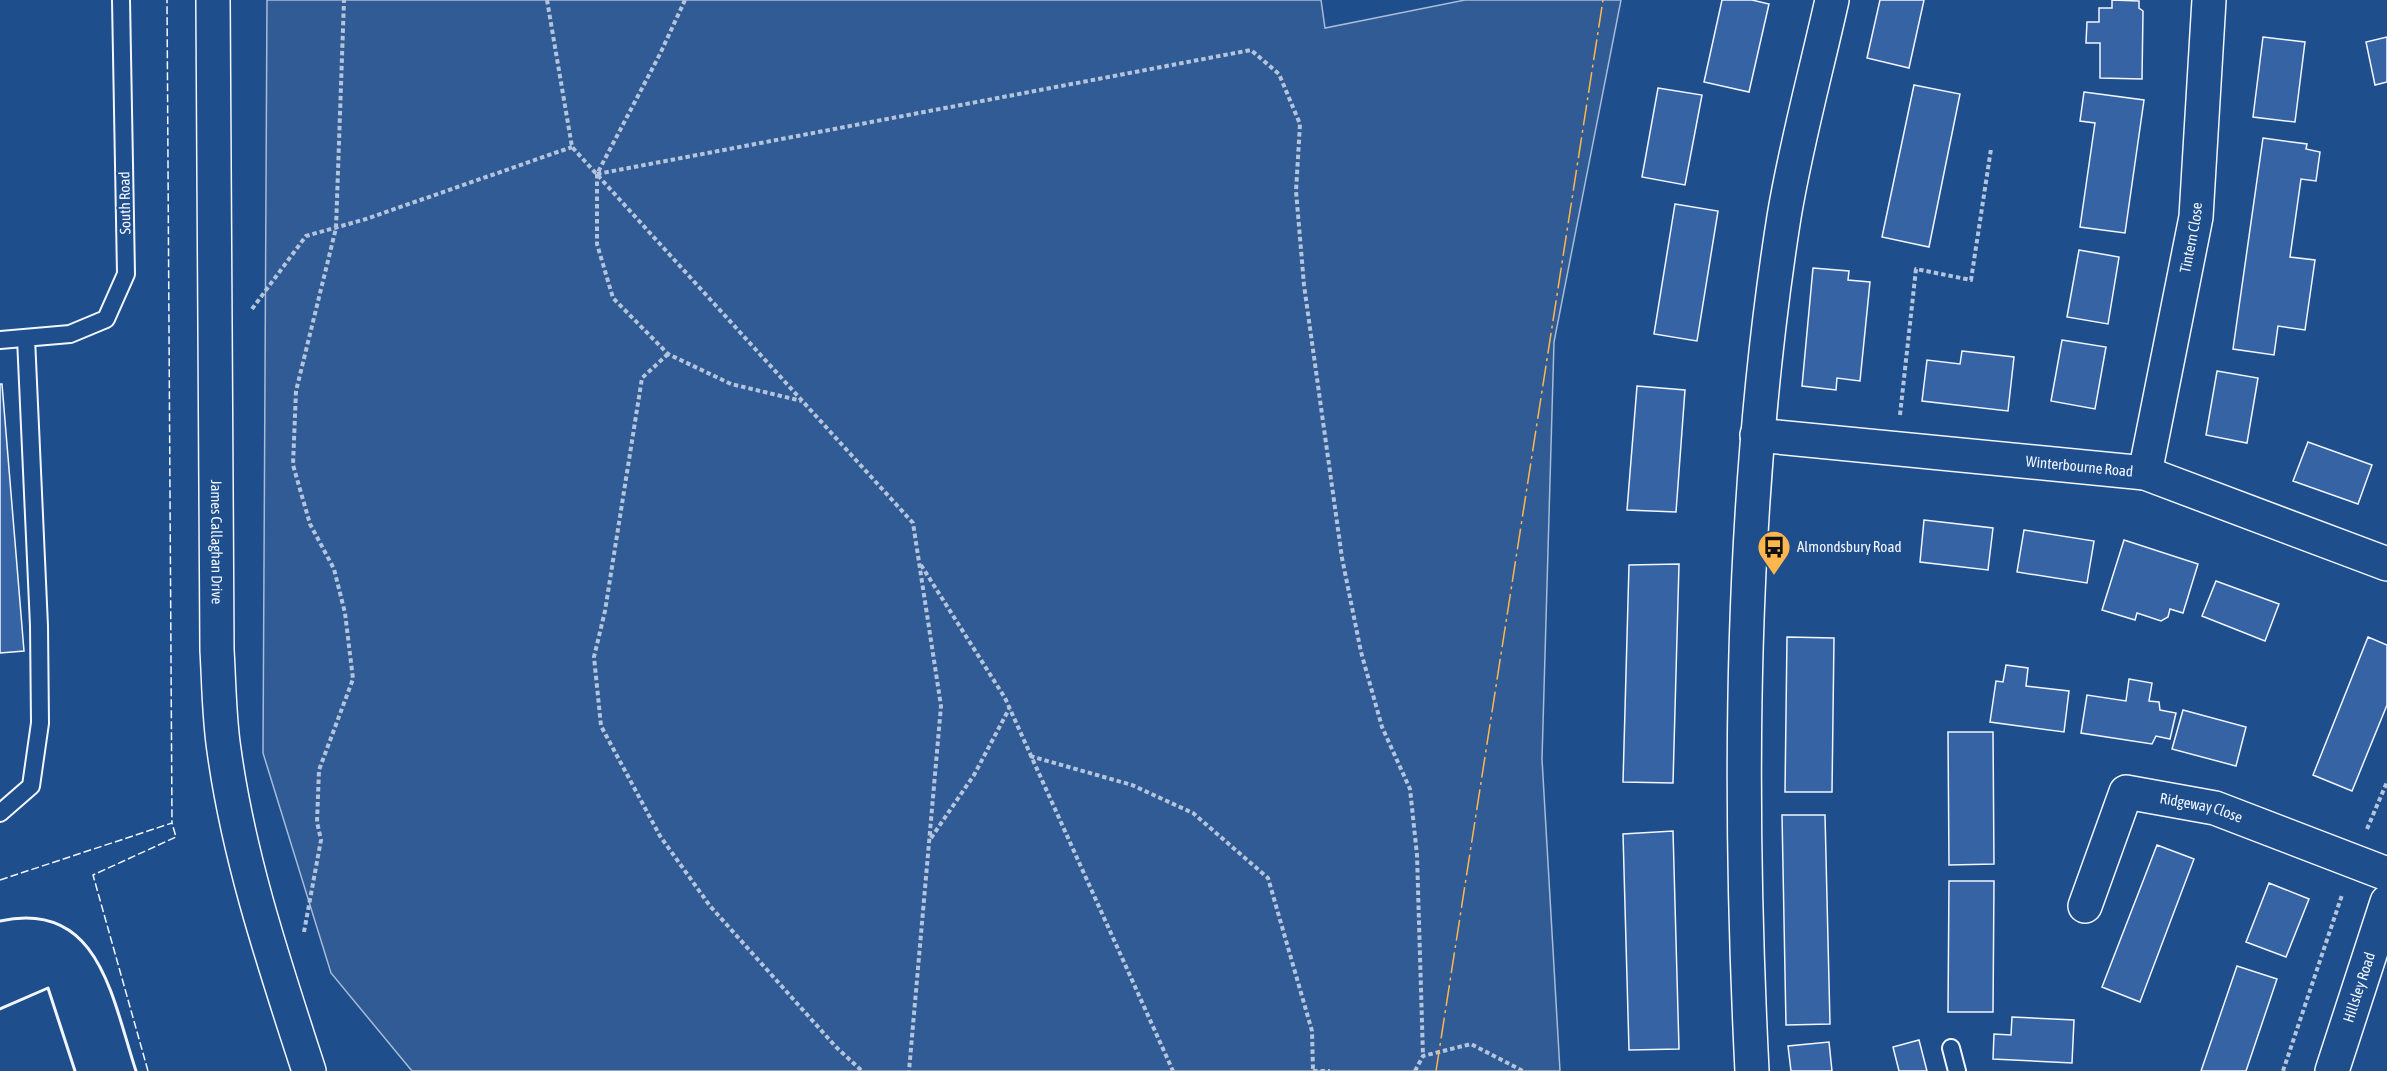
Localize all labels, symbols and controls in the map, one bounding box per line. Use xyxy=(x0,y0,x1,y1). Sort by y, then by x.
street label: South Road xyxy=(115,171,134,235)
street label: Tintern Close xyxy=(2176,202,2205,274)
street label: Winterbourne Road xyxy=(2025,452,2134,480)
street label: James Callaghan Drive xyxy=(208,480,226,605)
bus stop icon: Almondsbury Road xyxy=(1756,529,1792,576)
place label: Almondsbury Road xyxy=(1797,538,1902,555)
street label: Ridgeway Close xyxy=(2159,789,2245,826)
street label: Hillsley Road xyxy=(2339,950,2378,1024)

